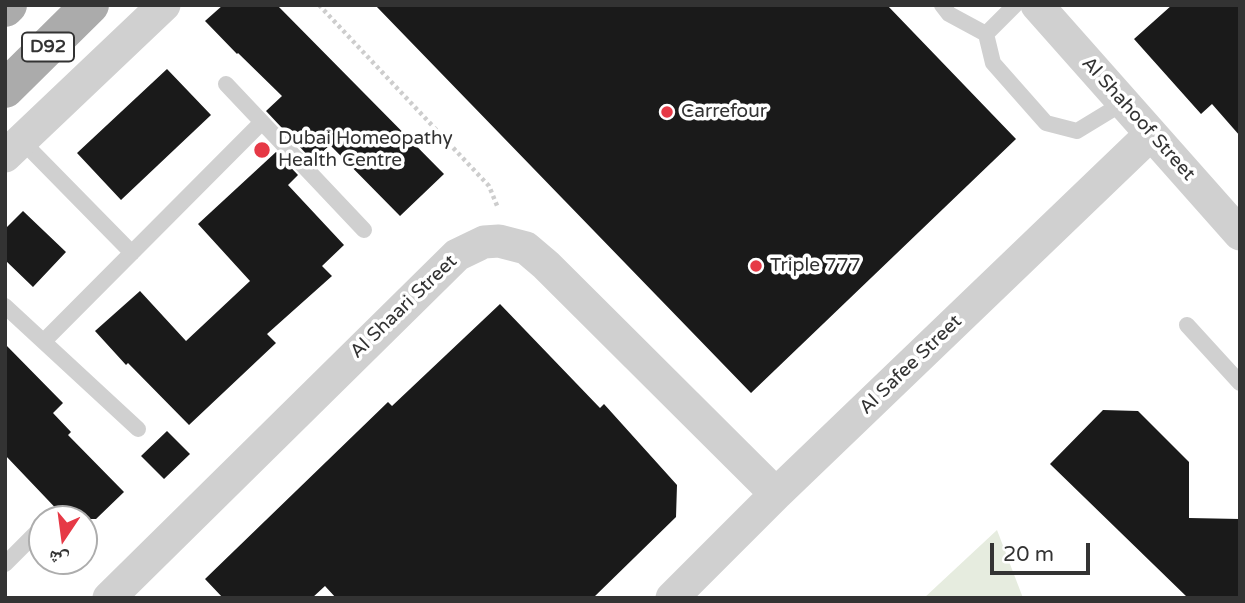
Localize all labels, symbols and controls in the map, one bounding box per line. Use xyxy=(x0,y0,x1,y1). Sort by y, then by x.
road number: D92 xyxy=(22,32,74,62)
street label: Al Shahoof Street xyxy=(1076,52,1200,186)
place label: Carrefour xyxy=(681,101,767,123)
marker: Carrefour xyxy=(659,104,675,120)
place label: Dubai Homeopathy Health Centre xyxy=(278,128,453,172)
marker: Dubai Homeopathy Health Centre xyxy=(252,140,272,160)
street label: Al Shaari Street xyxy=(346,250,462,364)
place label: Triple 777 xyxy=(770,255,861,277)
marker: Triple 777 xyxy=(748,258,764,274)
street label: Al Safee Street xyxy=(855,310,967,420)
north arrow xyxy=(28,505,98,575)
scale bar xyxy=(993,530,1093,574)
text: 20 m xyxy=(1003,542,1054,567)
text: ش xyxy=(46,546,71,572)

